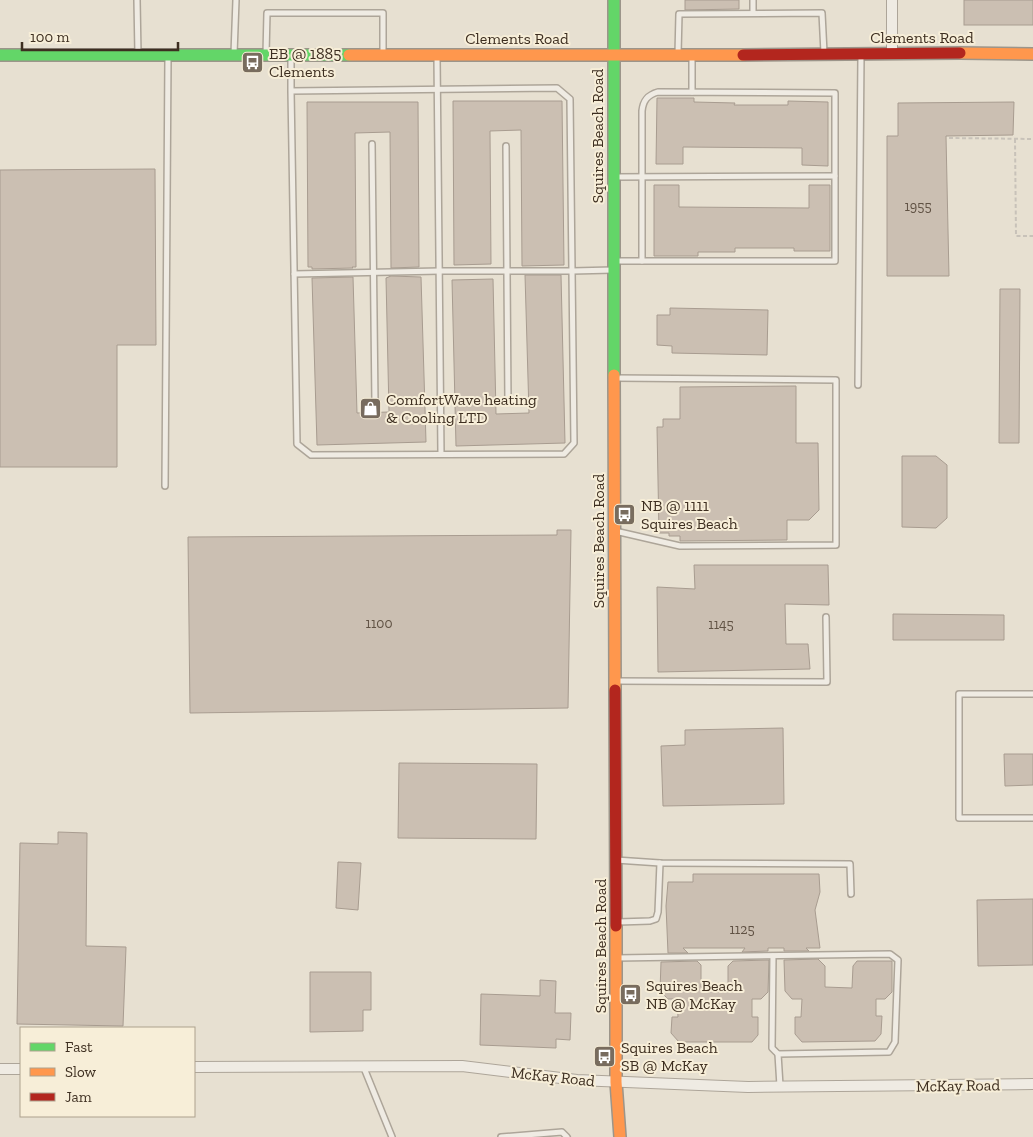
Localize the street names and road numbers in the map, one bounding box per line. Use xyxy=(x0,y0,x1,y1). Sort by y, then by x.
street label: Clements Road xyxy=(870,28,974,47)
street label: Clements Road xyxy=(465,29,569,48)
street label: Squires Beach Road xyxy=(588,69,607,203)
street label: Squires Beach Road xyxy=(589,474,608,608)
street label: Squires Beach Road xyxy=(591,879,610,1013)
street label: McKay Road xyxy=(510,1063,596,1090)
street label: McKay Road xyxy=(916,1075,1001,1096)

